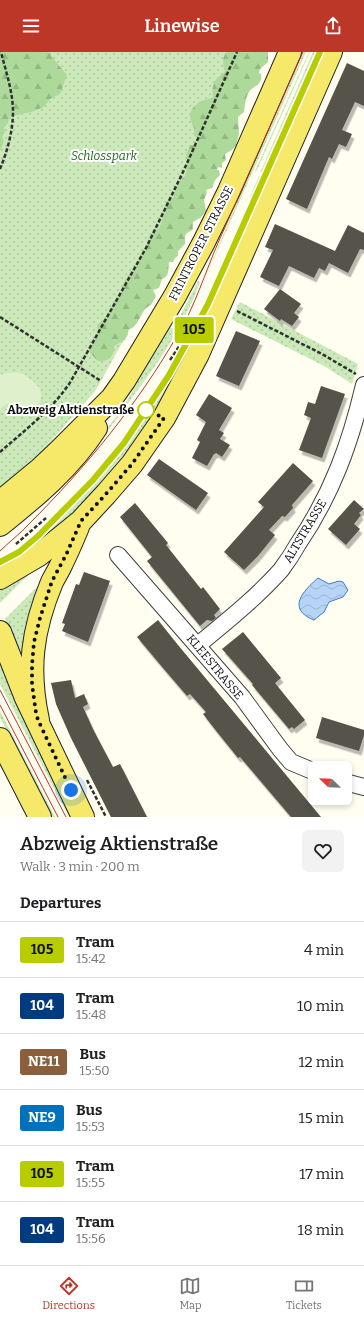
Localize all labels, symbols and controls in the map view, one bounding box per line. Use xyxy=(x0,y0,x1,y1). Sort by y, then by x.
icon: menu xyxy=(20,15,42,37)
text: Linewise xyxy=(144,15,220,37)
icon: share xyxy=(322,15,344,37)
park label: Schlosspark xyxy=(71,149,138,163)
street label: FRINTROPER STRASSE xyxy=(166,183,236,303)
line badge: 105 xyxy=(171,317,217,343)
text: 105 xyxy=(183,321,205,338)
marker: Abzweig Aktienstraße xyxy=(137,401,155,419)
place label: Abzweig Aktienstraße xyxy=(7,403,134,417)
street label: ALTSTRASSE xyxy=(280,497,330,565)
street label: KLEESTRASSE xyxy=(184,632,246,702)
north arrow xyxy=(308,761,352,805)
map controls xyxy=(308,761,352,805)
your location xyxy=(61,780,81,800)
button: heart xyxy=(302,830,344,872)
text: Abzweig Aktienstraße xyxy=(20,832,218,855)
text: Walk · 3 min · 200 m xyxy=(20,859,140,874)
text: Departures xyxy=(20,894,101,912)
text: Tram xyxy=(76,933,114,951)
text: 105 xyxy=(31,941,53,958)
text: 4 min xyxy=(304,941,344,959)
text: 15:42 xyxy=(76,951,106,966)
text: Tram xyxy=(76,989,114,1007)
text: 104 xyxy=(30,997,54,1014)
text: 10 min xyxy=(297,997,344,1015)
text: 15:48 xyxy=(76,1007,106,1022)
text: Bus xyxy=(79,1045,106,1063)
text: NE11 xyxy=(28,1053,59,1070)
text: 12 min xyxy=(298,1053,344,1071)
text: 15:50 xyxy=(79,1063,110,1078)
text: Bus xyxy=(76,1101,102,1119)
text: NE9 xyxy=(28,1109,56,1126)
text: 15 min xyxy=(299,1109,344,1127)
text: 15:53 xyxy=(76,1119,105,1134)
text: Tram xyxy=(76,1157,114,1175)
text: 105 xyxy=(31,1165,53,1182)
text: 17 min xyxy=(299,1165,344,1183)
text: 15:55 xyxy=(76,1175,105,1190)
text: Tram xyxy=(76,1213,114,1231)
text: 104 xyxy=(30,1221,54,1238)
text: 18 min xyxy=(298,1221,344,1239)
text: 15:56 xyxy=(76,1231,106,1246)
tab: Directions xyxy=(42,1275,95,1312)
tab: Map xyxy=(179,1275,202,1312)
tab: Tickets xyxy=(286,1275,322,1312)

